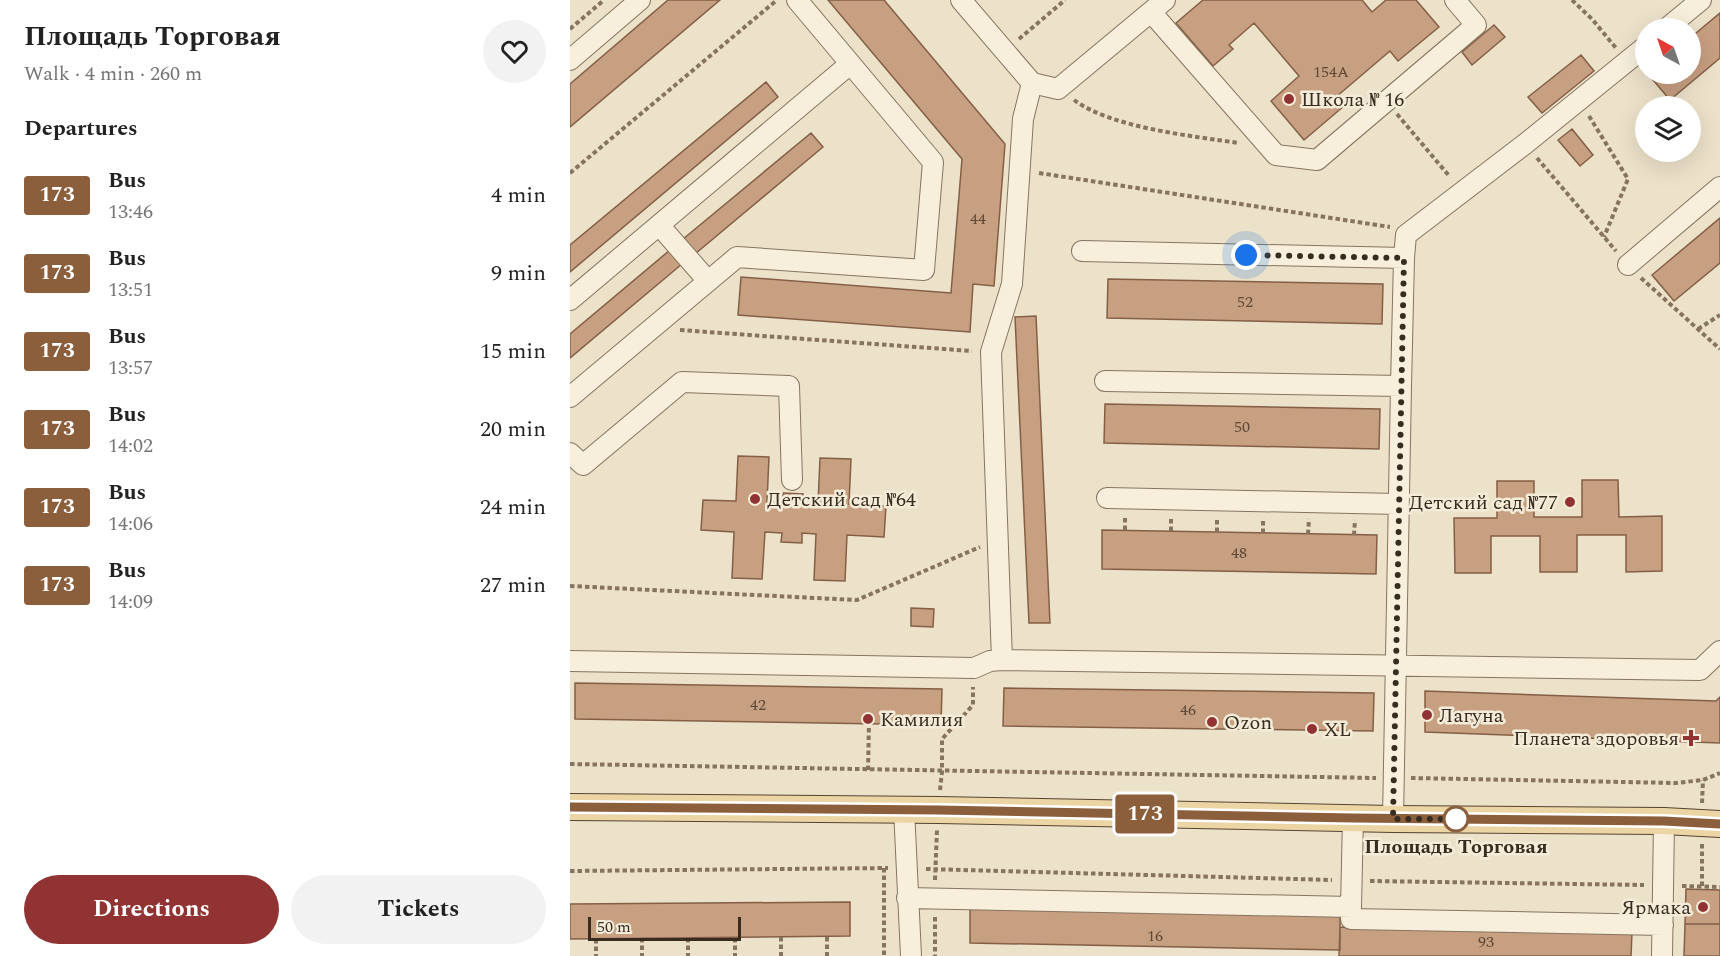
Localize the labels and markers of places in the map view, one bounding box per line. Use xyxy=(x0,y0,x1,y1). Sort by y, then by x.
place label: Школа № 16 xyxy=(1301,85,1404,115)
marker: Школа № 16 xyxy=(1282,92,1296,106)
place label: Детский сад №64 xyxy=(767,485,916,515)
place label: Детский сад №77 xyxy=(1409,488,1558,518)
marker: Детский сад №64 xyxy=(748,492,762,506)
marker: Детский сад №77 xyxy=(1563,495,1577,509)
place label: Лагуна xyxy=(1439,701,1504,731)
place label: Камилия xyxy=(880,705,963,735)
place label: Ozon xyxy=(1224,708,1272,738)
marker: Лагуна xyxy=(1420,708,1434,722)
marker: Камилия xyxy=(861,712,875,726)
marker: Ozon xyxy=(1205,715,1219,729)
place label: XL xyxy=(1324,715,1351,745)
marker: XL xyxy=(1305,722,1319,736)
place label: Планета здоровья xyxy=(1513,724,1679,754)
marker: Планета здоровья xyxy=(1684,731,1698,745)
marker: Площадь Торговая xyxy=(1443,806,1469,832)
place label: Площадь Торговая xyxy=(1364,832,1548,862)
place label: Ярмака xyxy=(1621,893,1691,923)
marker: Ярмака xyxy=(1696,900,1710,914)

